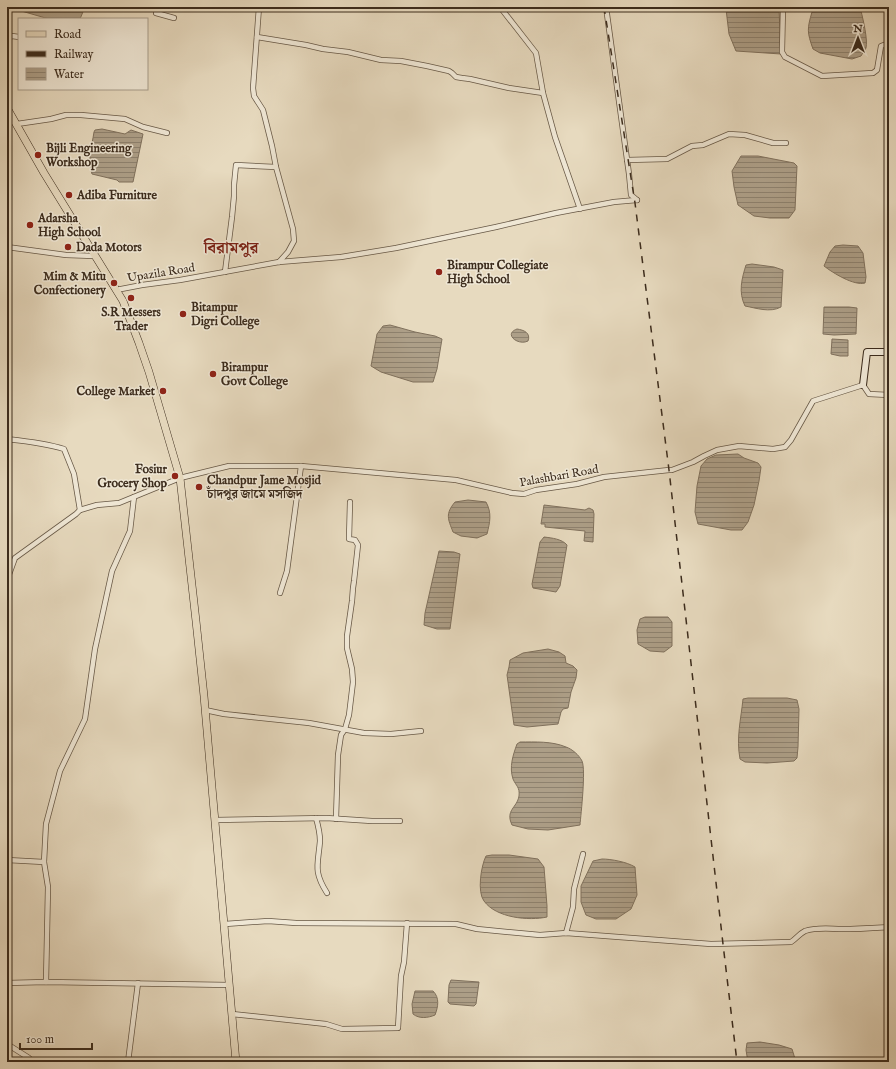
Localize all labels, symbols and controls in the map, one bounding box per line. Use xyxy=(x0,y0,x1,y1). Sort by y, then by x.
legend xyxy=(18,18,148,90)
north arrow xyxy=(838,18,878,58)
text: N xyxy=(852,22,863,36)
text: Road xyxy=(54,27,82,42)
text: Railway xyxy=(54,47,93,62)
text: Water xyxy=(54,67,85,82)
place label: Bijli Engineering Workshop xyxy=(45,141,132,171)
marker: Bijli Engineering Workshop xyxy=(33,150,43,160)
place label: Adiba Furniture xyxy=(76,188,157,203)
marker: Adiba Furniture xyxy=(64,190,74,200)
place label: Adarsha High School xyxy=(37,211,102,241)
marker: Adarsha High School xyxy=(25,220,35,230)
district label: বিরামপুর xyxy=(203,238,260,259)
place label: Dada Motors xyxy=(76,240,143,255)
marker: Dada Motors xyxy=(63,242,73,252)
place label: Birampur Collegiate High School xyxy=(447,258,549,288)
street label: Upazila Road xyxy=(126,260,197,287)
marker: Birampur Collegiate High School xyxy=(434,267,444,277)
place label: Mim & Mitu Confectionery xyxy=(34,269,107,299)
marker: Mim & Mitu Confectionery xyxy=(109,278,119,288)
marker: S.R Messers Trader xyxy=(126,293,136,303)
place label: Bitampur Digri College xyxy=(191,300,260,330)
place label: S.R Messers Trader xyxy=(101,305,162,334)
marker: Bitampur Digri College xyxy=(178,309,188,319)
place label: Birampur Govt College xyxy=(221,360,288,390)
marker: Birampur Govt College xyxy=(208,369,218,379)
place label: College Market xyxy=(77,384,156,400)
marker: College Market xyxy=(158,386,168,396)
place label: Fosiur Grocery Shop xyxy=(98,462,168,492)
street label: Palashbari Road xyxy=(518,462,600,490)
marker: Fosiur Grocery Shop xyxy=(170,471,180,481)
place label: Chandpur Jame Mosjid চাঁদপুর জামে মসজিদ xyxy=(206,473,322,502)
marker: Chandpur Jame Mosjid চাঁদপুর জামে মসজিদ xyxy=(194,482,204,492)
scale bar xyxy=(20,1025,92,1051)
text: 100 m xyxy=(26,1032,54,1047)

